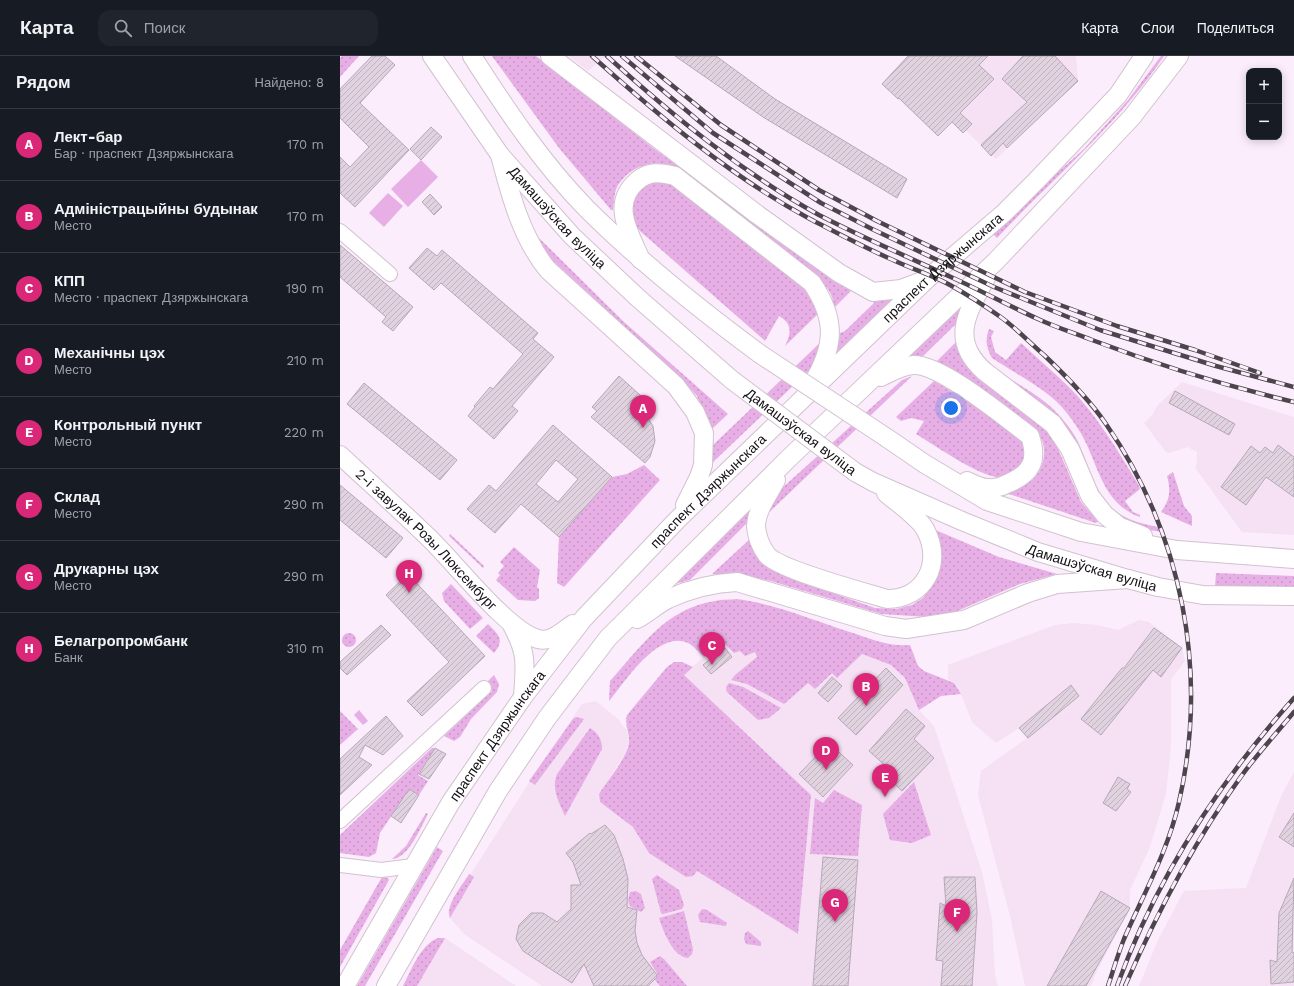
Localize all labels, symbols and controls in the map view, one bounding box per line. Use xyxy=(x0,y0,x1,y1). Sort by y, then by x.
search box xyxy=(98,10,378,46)
text: Карта xyxy=(20,16,74,39)
icon: search xyxy=(112,17,134,39)
text: Поиск xyxy=(144,19,185,37)
text: Карта xyxy=(1081,20,1119,36)
text: Слои xyxy=(1141,20,1175,36)
text: Поделиться xyxy=(1197,20,1274,36)
map controls xyxy=(1246,68,1282,140)
button: + xyxy=(1246,68,1282,104)
text: Рядом xyxy=(16,72,71,92)
text: Найдено: 8 xyxy=(255,75,324,90)
button: − xyxy=(1246,104,1282,140)
text: Лект-бар xyxy=(54,128,122,146)
text: A xyxy=(25,137,33,152)
text: 170 m xyxy=(287,137,324,152)
text: Бар · праспект Дзяржынскага xyxy=(54,146,233,161)
street label: Дамашэўская вуліца xyxy=(506,163,610,272)
text: Адміністрацыйны будынак xyxy=(54,200,258,218)
text: B xyxy=(25,209,33,224)
text: 170 m xyxy=(287,209,324,224)
street label: праспект Дзяржынскага xyxy=(879,210,1006,326)
text: Место xyxy=(54,218,92,233)
text: КПП xyxy=(54,272,85,290)
text: C xyxy=(25,281,33,296)
text: 190 m xyxy=(286,281,324,296)
text: Место · праспект Дзяржынскага xyxy=(54,290,248,305)
text: Механічны цэх xyxy=(54,344,165,362)
text: D xyxy=(24,353,34,368)
text: 210 m xyxy=(286,353,324,368)
text: Место xyxy=(54,362,92,377)
street label: Дамашэўская вуліца xyxy=(742,385,860,478)
pin: A xyxy=(630,395,656,428)
your location xyxy=(941,398,961,418)
text: Контрольный пункт xyxy=(54,416,202,434)
text: E xyxy=(25,425,33,440)
text: 220 m xyxy=(284,425,324,440)
street label: праспект Дзяржынскага xyxy=(647,431,769,551)
text: Место xyxy=(54,434,92,449)
street label: 2-і завулак Розы Люксембург xyxy=(352,466,500,614)
text: Склад xyxy=(54,488,100,506)
text: F xyxy=(25,497,33,512)
text: 290 m xyxy=(283,497,324,512)
text: Место xyxy=(54,506,92,521)
street label: Дамашэўская вуліца xyxy=(1025,540,1159,594)
text: Друкарны цэх xyxy=(54,560,159,578)
pin: H xyxy=(396,560,422,593)
text: G xyxy=(24,569,34,584)
text: 290 m xyxy=(283,569,324,584)
text: Место xyxy=(54,578,92,593)
text: Белагропромбанк xyxy=(54,632,188,650)
pin: C xyxy=(699,632,725,665)
text: H xyxy=(24,641,34,656)
text: 310 m xyxy=(286,641,324,656)
text: Банк xyxy=(54,650,83,665)
street label: праспект Дзяржынскага xyxy=(446,667,549,804)
pin: B xyxy=(853,673,879,706)
pin: D xyxy=(813,737,839,770)
pin: E xyxy=(872,764,898,797)
pin: G xyxy=(822,889,848,922)
pin: F xyxy=(944,899,970,932)

